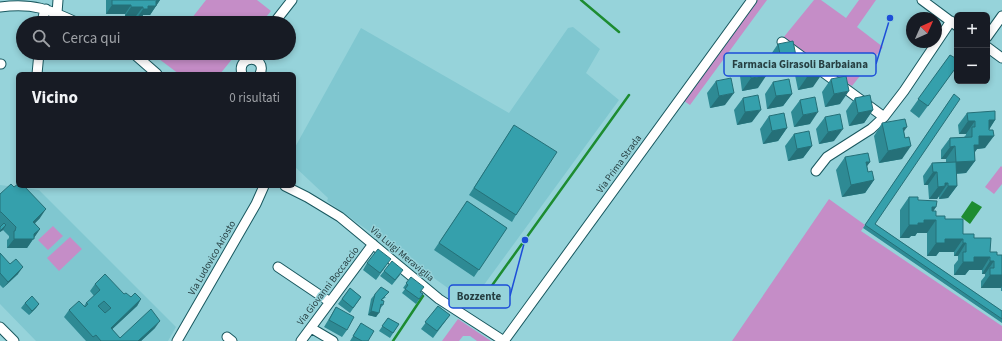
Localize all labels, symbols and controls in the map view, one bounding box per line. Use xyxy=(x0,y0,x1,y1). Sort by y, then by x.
north arrow xyxy=(906,12,942,48)
map controls xyxy=(954,12,990,84)
button: + xyxy=(954,12,990,48)
search box xyxy=(16,16,296,60)
icon: search xyxy=(30,27,52,49)
text: Cerca qui xyxy=(62,28,121,49)
button: − xyxy=(954,48,990,84)
callout: Farmacia Girasoli Barbaiana xyxy=(724,53,876,76)
text: Farmacia Girasoli Barbaiana xyxy=(732,57,868,72)
text: Vicino xyxy=(32,86,78,110)
text: 0 risultati xyxy=(229,89,280,107)
street label: Via Prima Strada xyxy=(593,132,645,196)
street label: Via Ludovico Ariosto xyxy=(185,218,239,298)
street label: Via Luigi Meraviglia xyxy=(367,223,437,285)
street label: Via Giovanni Boccaccio xyxy=(294,244,362,328)
callout: Bozzente xyxy=(449,285,510,308)
text: Bozzente xyxy=(457,289,501,304)

